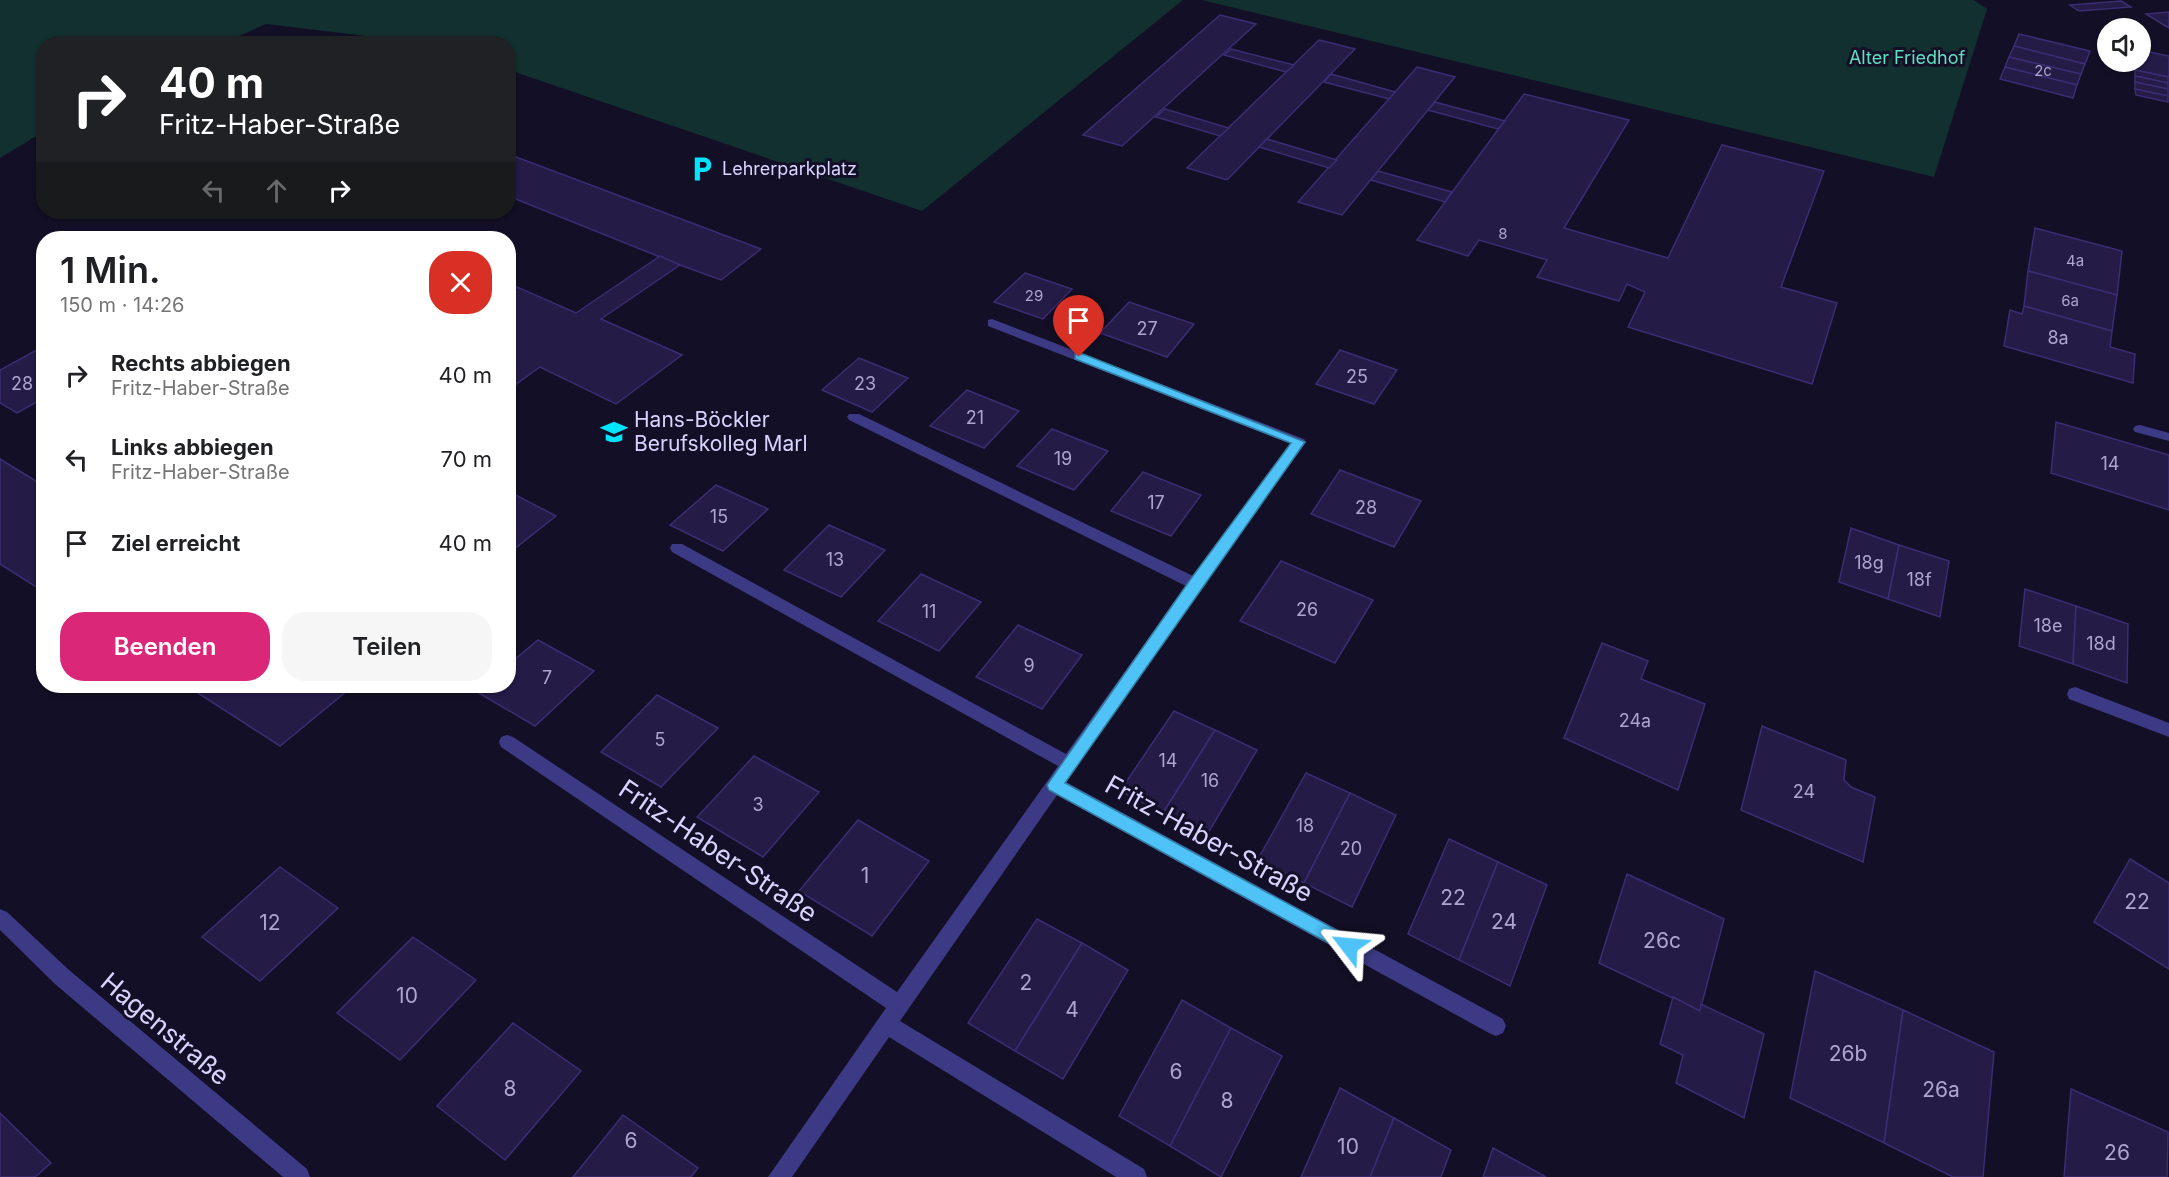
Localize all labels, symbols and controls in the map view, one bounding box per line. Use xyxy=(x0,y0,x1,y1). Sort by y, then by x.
map controls xyxy=(2097,18,2151,72)
button: sound xyxy=(2097,18,2151,72)
park label: Alter Friedhof xyxy=(1849,47,1965,68)
text: 40 m xyxy=(159,57,264,108)
icon: right xyxy=(60,60,138,138)
house number: 2c xyxy=(2034,61,2052,80)
text: Fritz-Haber-Straße xyxy=(159,108,400,141)
parking icon: Lehrerparkplatz xyxy=(687,154,717,184)
place label: Lehrerparkplatz xyxy=(722,158,857,179)
icon: left xyxy=(197,174,230,207)
icon: ahead xyxy=(260,174,293,207)
icon: right xyxy=(323,174,356,207)
house number: 8 xyxy=(1498,224,1508,243)
text: 1 Min. xyxy=(60,248,160,292)
button: close xyxy=(429,251,492,314)
house number: 4a xyxy=(2066,251,2084,270)
house number: 29 xyxy=(1025,286,1043,305)
house number: 6a xyxy=(2061,291,2079,310)
text: 150 m · 14:26 xyxy=(60,293,184,317)
pin xyxy=(1053,295,1104,357)
icon: arrive xyxy=(1062,304,1095,337)
house number: 27 xyxy=(1136,318,1158,339)
house number: 8a xyxy=(2047,327,2069,348)
text: Rechts abbiegen xyxy=(111,350,291,376)
icon: right xyxy=(60,359,93,392)
text: 40 m xyxy=(438,362,492,388)
house number: 25 xyxy=(1346,366,1368,387)
house number: 28 xyxy=(11,373,33,394)
house number: 23 xyxy=(854,373,876,394)
text: Fritz-Haber-Straße xyxy=(111,376,290,400)
place label: Hans-Böckler Berufskolleg Marl xyxy=(634,407,808,456)
house number: 21 xyxy=(966,407,984,428)
school or university icon: Hans-Böckler Berufskolleg Marl xyxy=(599,417,629,447)
text: Links abbiegen xyxy=(111,434,274,460)
icon: left xyxy=(60,443,93,476)
text: 70 m xyxy=(441,446,492,472)
house number: 19 xyxy=(1054,448,1072,469)
house number: 14 xyxy=(2101,453,2119,474)
text: Fritz-Haber-Straße xyxy=(111,460,290,484)
house number: 17 xyxy=(1147,492,1165,513)
house number: 28 xyxy=(1355,497,1377,518)
house number: 15 xyxy=(710,506,728,527)
icon: arrive xyxy=(60,527,93,560)
text: Ziel erreicht xyxy=(111,530,240,556)
text: 40 m xyxy=(438,530,492,556)
house number: 13 xyxy=(826,549,844,570)
house number: 18g xyxy=(1854,552,1884,573)
house number: 18f xyxy=(1906,569,1932,590)
house number: 26 xyxy=(1296,599,1318,620)
house number: 11 xyxy=(922,601,936,622)
button: Beenden xyxy=(60,612,270,681)
button: Teilen xyxy=(282,612,492,681)
house number: 18e xyxy=(2034,615,2062,636)
house number: 18d xyxy=(2086,633,2116,654)
house number: 9 xyxy=(1023,655,1035,676)
house number: 7 xyxy=(542,667,552,688)
house number: 24a xyxy=(1619,710,1651,731)
house number: 5 xyxy=(655,729,665,750)
house number: 14 xyxy=(1159,750,1177,771)
street label: Fritz-Haber-Straße xyxy=(1100,769,1318,908)
house number: 16 xyxy=(1201,770,1219,791)
street label: Fritz-Haber-Straße xyxy=(613,773,823,928)
house number: 24 xyxy=(1793,781,1815,802)
house number: 3 xyxy=(752,794,764,815)
house number: 18 xyxy=(1296,815,1314,836)
house number: 20 xyxy=(1340,838,1362,859)
house number: 1 xyxy=(861,863,869,888)
house number: 22 xyxy=(1440,885,1466,910)
house number: 22 xyxy=(2124,889,2150,914)
house number: 24 xyxy=(1491,909,1517,934)
house number: 12 xyxy=(259,910,281,935)
position arrow xyxy=(1317,914,1381,978)
house number: 26c xyxy=(1643,928,1681,953)
street label: Hagenstraße xyxy=(95,966,236,1091)
house number: 2 xyxy=(1020,970,1032,995)
house number: 10 xyxy=(396,983,418,1008)
house number: 4 xyxy=(1065,997,1079,1022)
house number: 26b xyxy=(1829,1041,1867,1066)
house number: 6 xyxy=(1169,1059,1183,1084)
house number: 8 xyxy=(504,1076,517,1101)
house number: 26a xyxy=(1922,1077,1960,1102)
house number: 8 xyxy=(1221,1088,1234,1113)
house number: 6 xyxy=(624,1128,638,1153)
house number: 10 xyxy=(1337,1134,1359,1159)
house number: 26 xyxy=(2104,1140,2130,1165)

